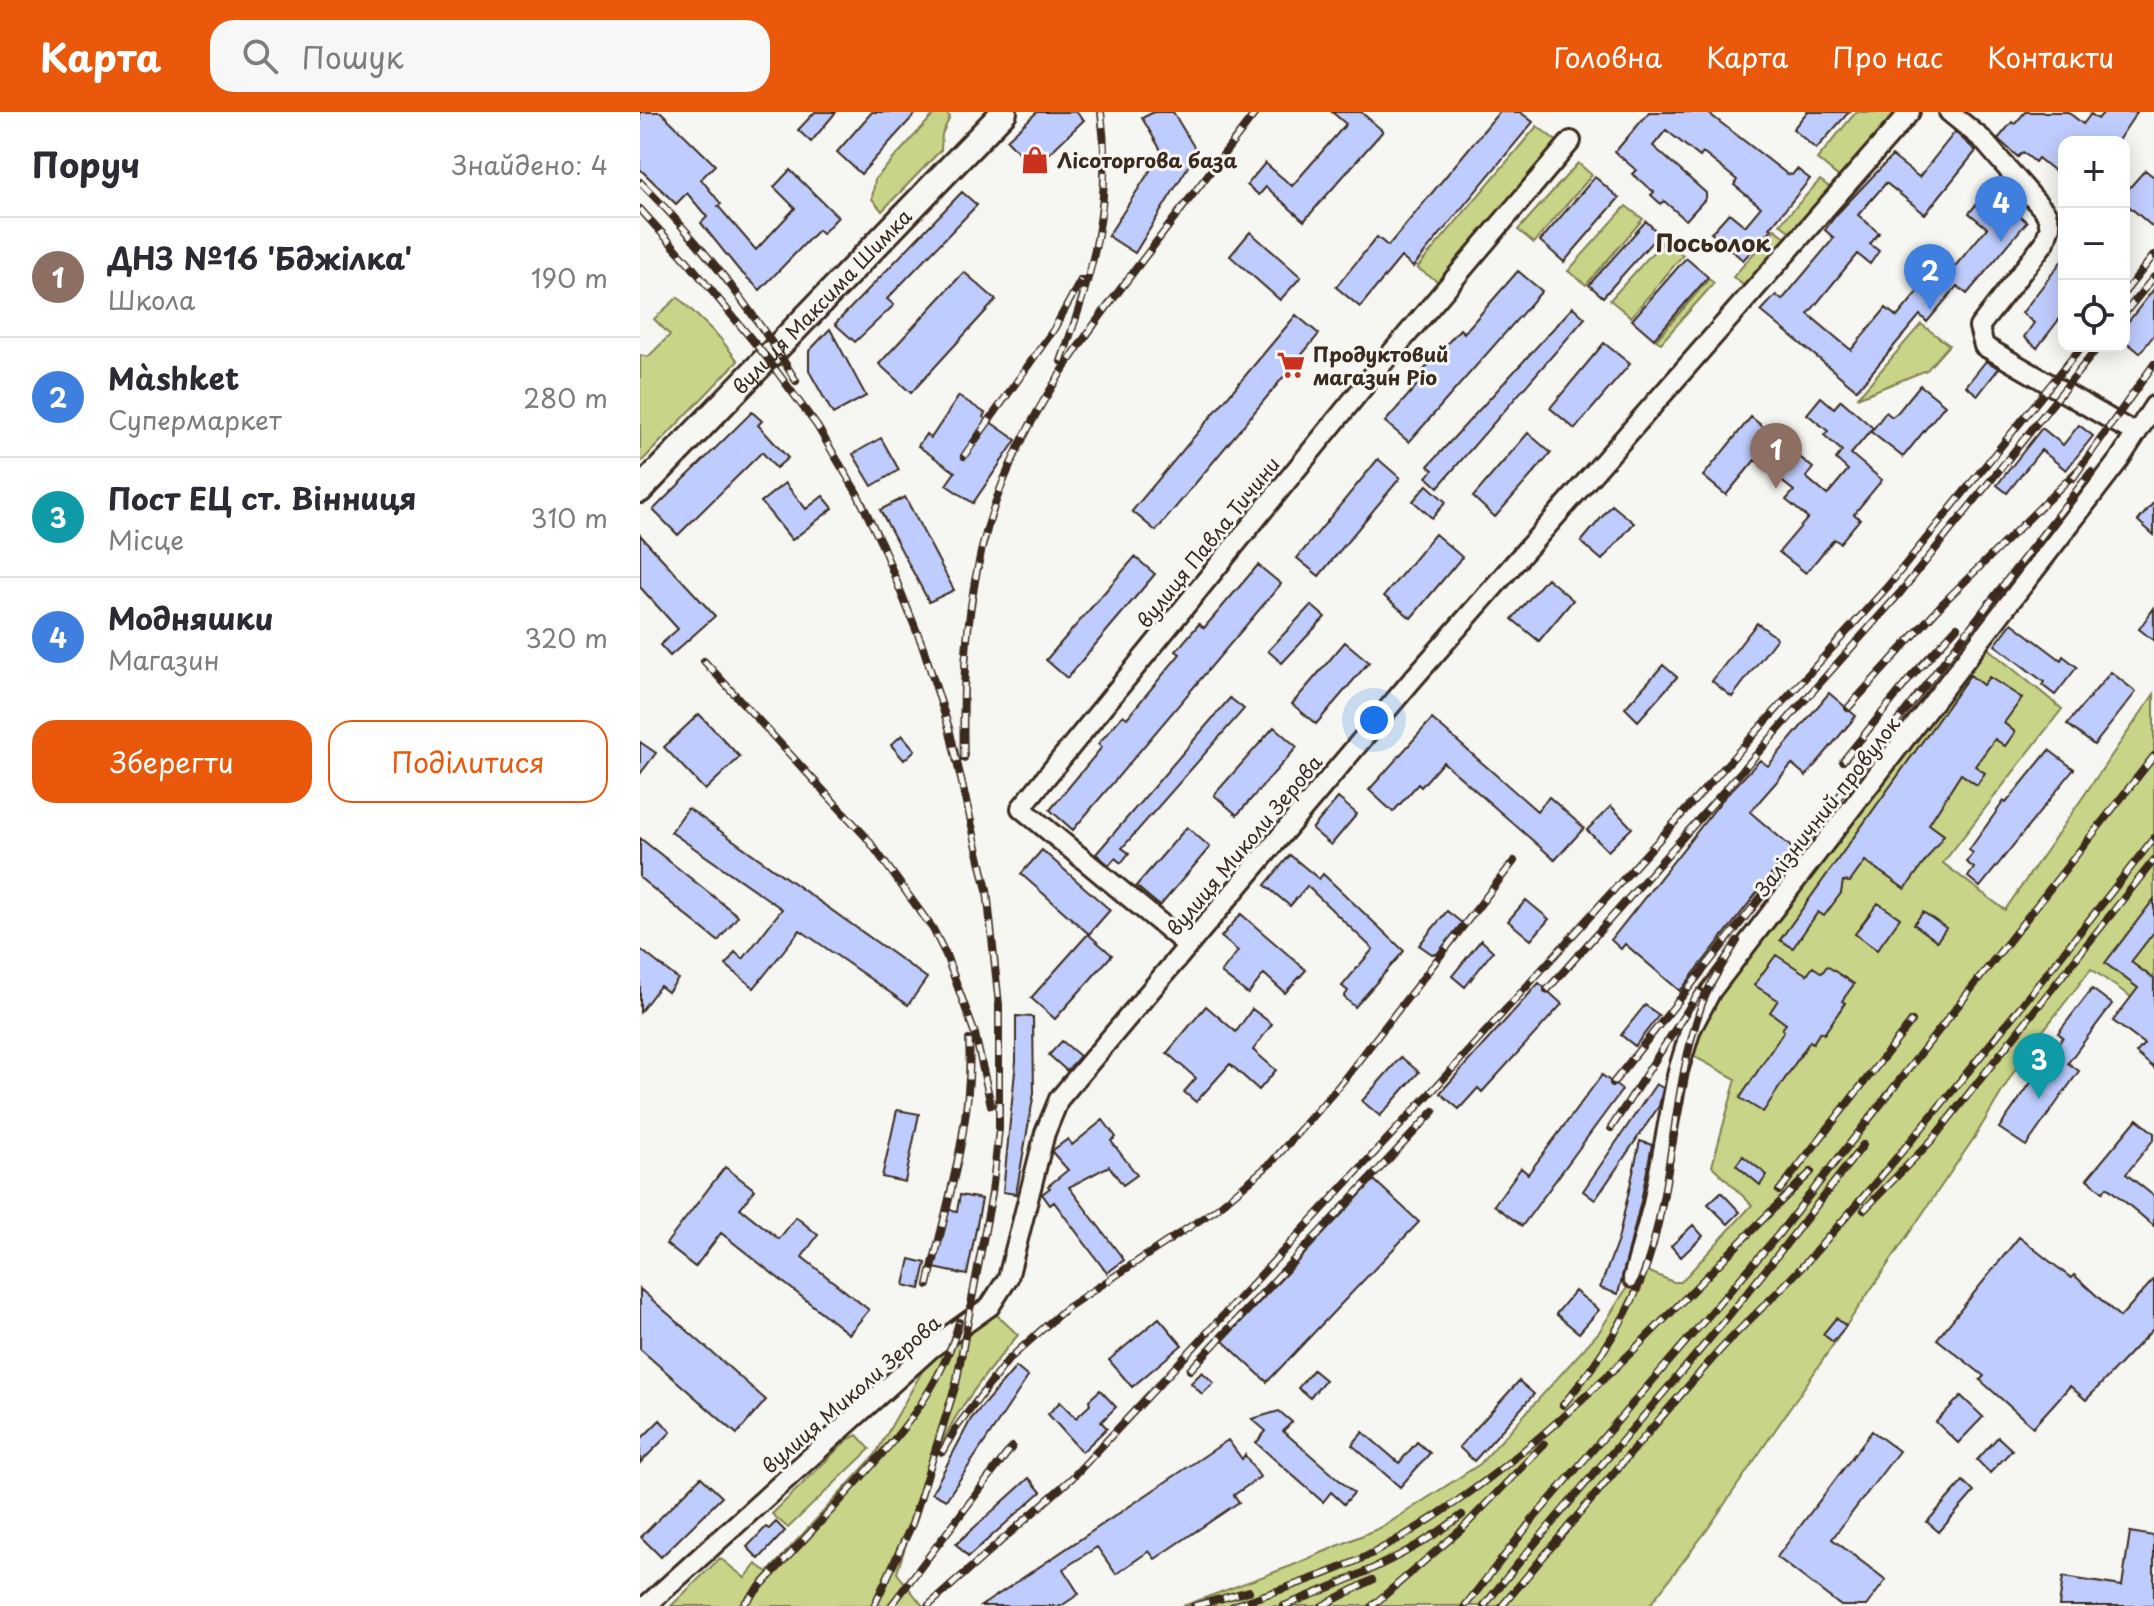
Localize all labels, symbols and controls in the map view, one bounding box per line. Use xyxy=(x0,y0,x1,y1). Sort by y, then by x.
search box xyxy=(210,20,770,92)
text: Карта xyxy=(40,28,162,85)
icon: search xyxy=(238,34,282,78)
text: Пошук xyxy=(302,34,404,79)
text: Головна xyxy=(1553,35,1662,78)
text: Карта xyxy=(1706,35,1788,78)
text: Про нас xyxy=(1832,35,1943,78)
text: Контакти xyxy=(1987,35,2114,78)
map controls xyxy=(2058,136,2130,352)
button: + xyxy=(2058,136,2130,208)
text: Поруч xyxy=(32,138,140,190)
text: Знайдено: 4 xyxy=(452,145,608,184)
shop icon: Лісоторгова база xyxy=(1020,145,1050,175)
place label: Лісоторгова база xyxy=(1057,145,1238,175)
pin: 4 xyxy=(1975,176,2027,242)
street label: вулиця Максима Шимка xyxy=(725,202,919,401)
button: − xyxy=(2058,208,2130,280)
district label: Посьолок xyxy=(1656,224,1771,260)
text: ДНЗ №16 'Бджілка' xyxy=(108,235,412,280)
pin: 2 xyxy=(1904,244,1956,310)
text: 1 xyxy=(52,258,64,297)
text: 190 m xyxy=(531,258,608,297)
text: Школа xyxy=(108,280,195,319)
button: locate xyxy=(2058,280,2130,352)
place label: Продуктовий магазин Ріо xyxy=(1313,339,1449,392)
supermarket icon: Продуктовий магазин Ріо xyxy=(1276,350,1306,380)
text: Màshket xyxy=(108,355,240,400)
text: 2 xyxy=(49,378,67,417)
text: 280 m xyxy=(523,378,608,417)
text: Супермаркет xyxy=(108,400,282,439)
pin: 1 xyxy=(1750,423,1802,489)
street label: вулиця Павла Тичини xyxy=(1129,450,1287,634)
text: Пост ЕЦ ст. Вінниця xyxy=(108,475,417,520)
text: 3 xyxy=(49,498,67,537)
text: 310 m xyxy=(530,498,608,537)
text: Місце xyxy=(108,520,184,559)
text: Модняшки xyxy=(108,595,274,640)
text: 4 xyxy=(49,618,67,657)
text: 320 m xyxy=(524,618,608,657)
text: Магазин xyxy=(108,640,219,679)
your location xyxy=(1354,700,1394,740)
street label: Залізничний провулок xyxy=(1746,710,1907,903)
button: Зберегти xyxy=(32,720,312,803)
button: Поділитися xyxy=(328,720,608,803)
street label: вулиця Миколи Зерова xyxy=(1159,747,1329,942)
pin: 3 xyxy=(2013,1033,2065,1099)
street label: вулиця Миколи Зерова xyxy=(755,1307,947,1480)

